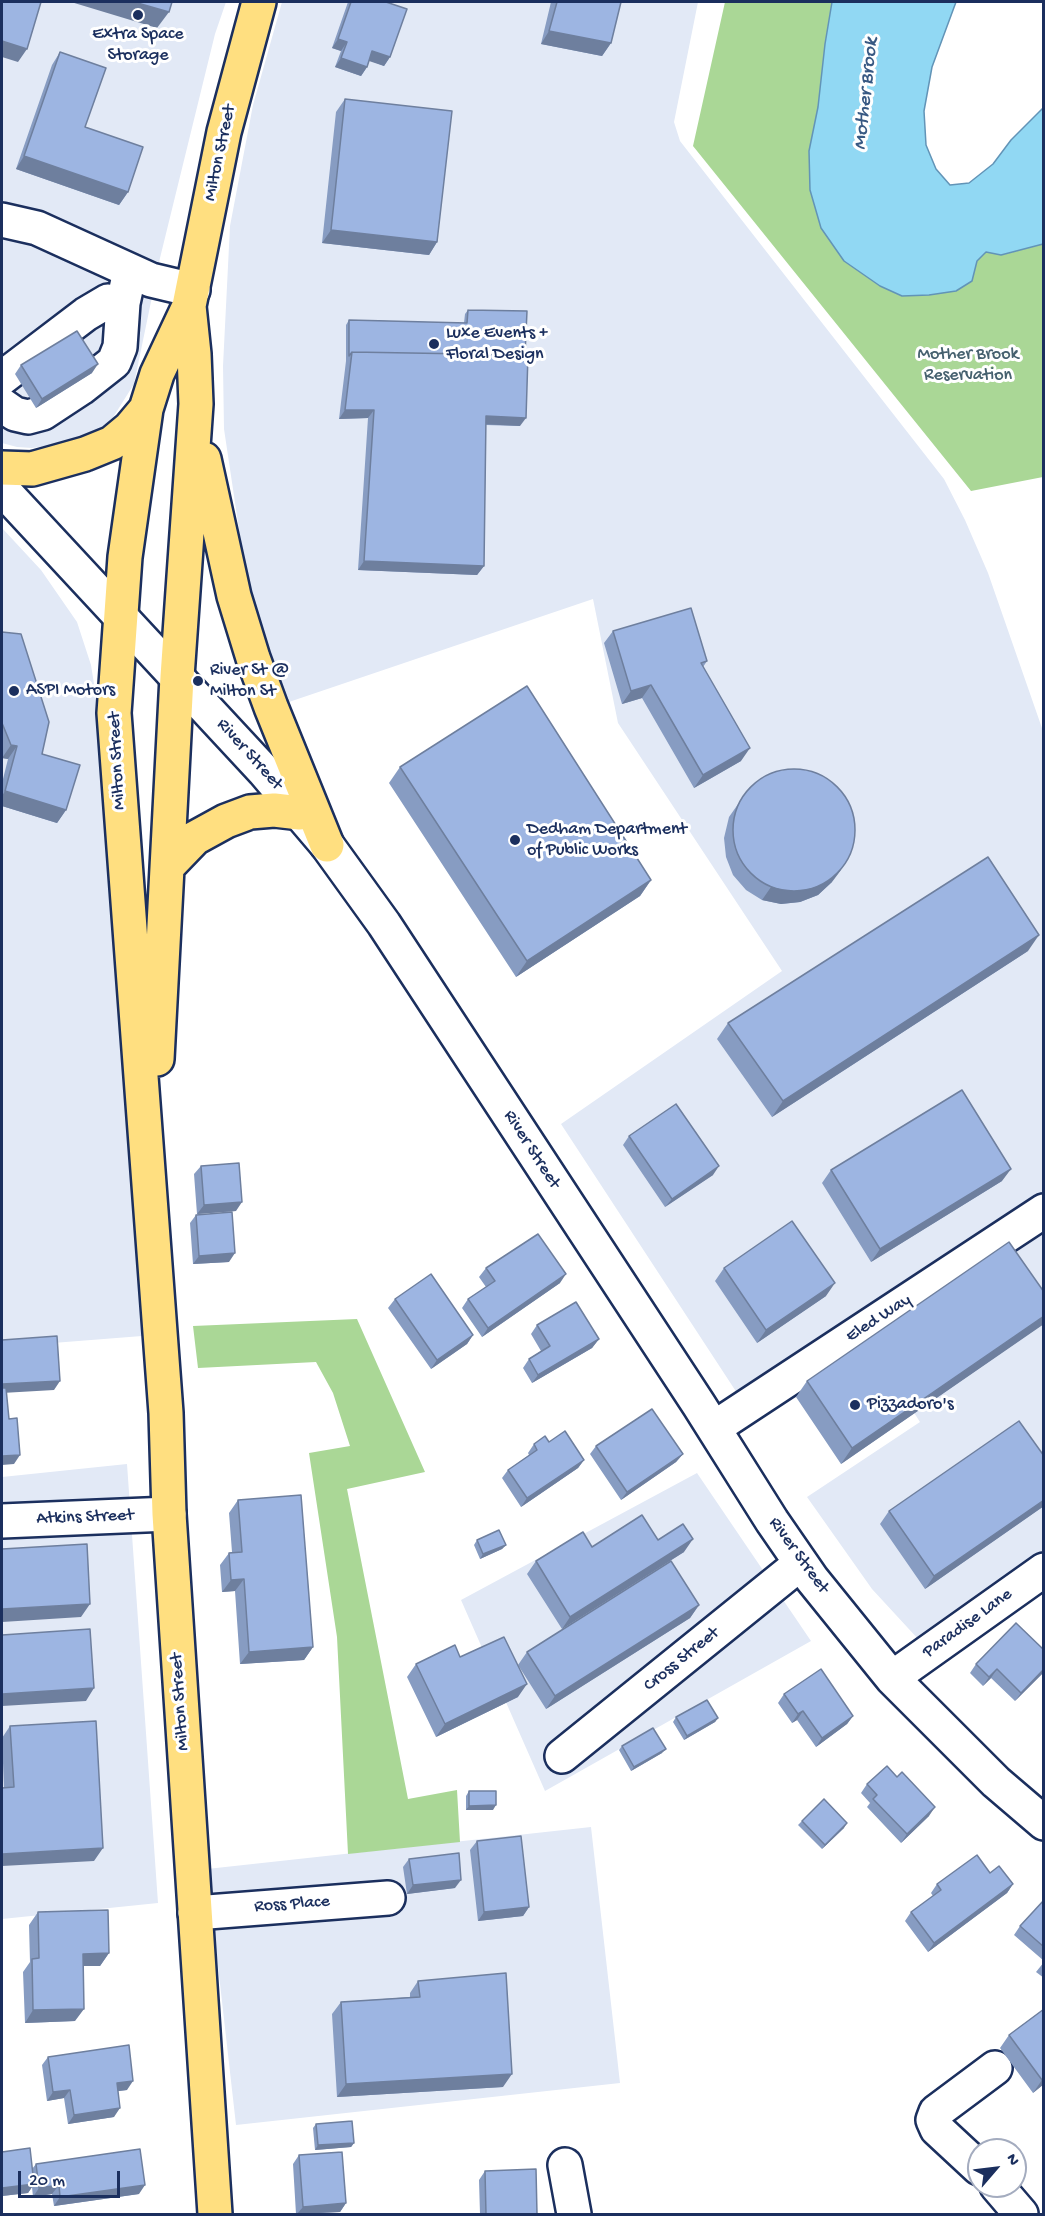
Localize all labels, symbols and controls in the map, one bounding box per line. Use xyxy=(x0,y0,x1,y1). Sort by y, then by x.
marker: Extra Space Storage xyxy=(131,8,145,22)
place label: Extra Space Storage xyxy=(92,24,184,66)
water label: Mother Brook xyxy=(849,37,885,151)
street label: Milton Street xyxy=(200,103,242,203)
place label: Luxe Events + Floral Design xyxy=(446,323,548,366)
marker: Luxe Events + Floral Design xyxy=(427,337,441,351)
park label: Mother Brook Reservation xyxy=(917,344,1019,386)
place label: River St @ Milton St xyxy=(210,660,289,702)
marker: River St @ Milton St xyxy=(191,674,205,688)
place label: ASPI Motors xyxy=(26,680,115,702)
marker: ASPI Motors xyxy=(7,684,21,698)
street label: Milton Street xyxy=(105,712,131,810)
street label: River Street xyxy=(211,715,287,795)
place label: Dedham Department of Public Works xyxy=(527,819,687,862)
marker: Dedham Department of Public Works xyxy=(508,833,522,847)
street label: River Street xyxy=(498,1107,564,1193)
street label: Eled Way xyxy=(842,1290,916,1348)
place label: Pizzadoro's xyxy=(867,1394,954,1416)
marker: Pizzadoro's xyxy=(848,1398,862,1412)
street label: Atkins Street xyxy=(36,1506,134,1530)
street label: River Street xyxy=(763,1514,833,1598)
street label: Paradise Lane xyxy=(919,1584,1017,1664)
street label: Cross Street xyxy=(640,1623,724,1697)
street label: Milton Street xyxy=(167,1652,195,1752)
street label: Ross Place xyxy=(254,1892,330,1918)
north arrow xyxy=(967,2138,1027,2198)
text: N xyxy=(1001,2151,1022,2169)
scale bar xyxy=(21,2159,123,2197)
text: 20 m xyxy=(29,2171,65,2192)

